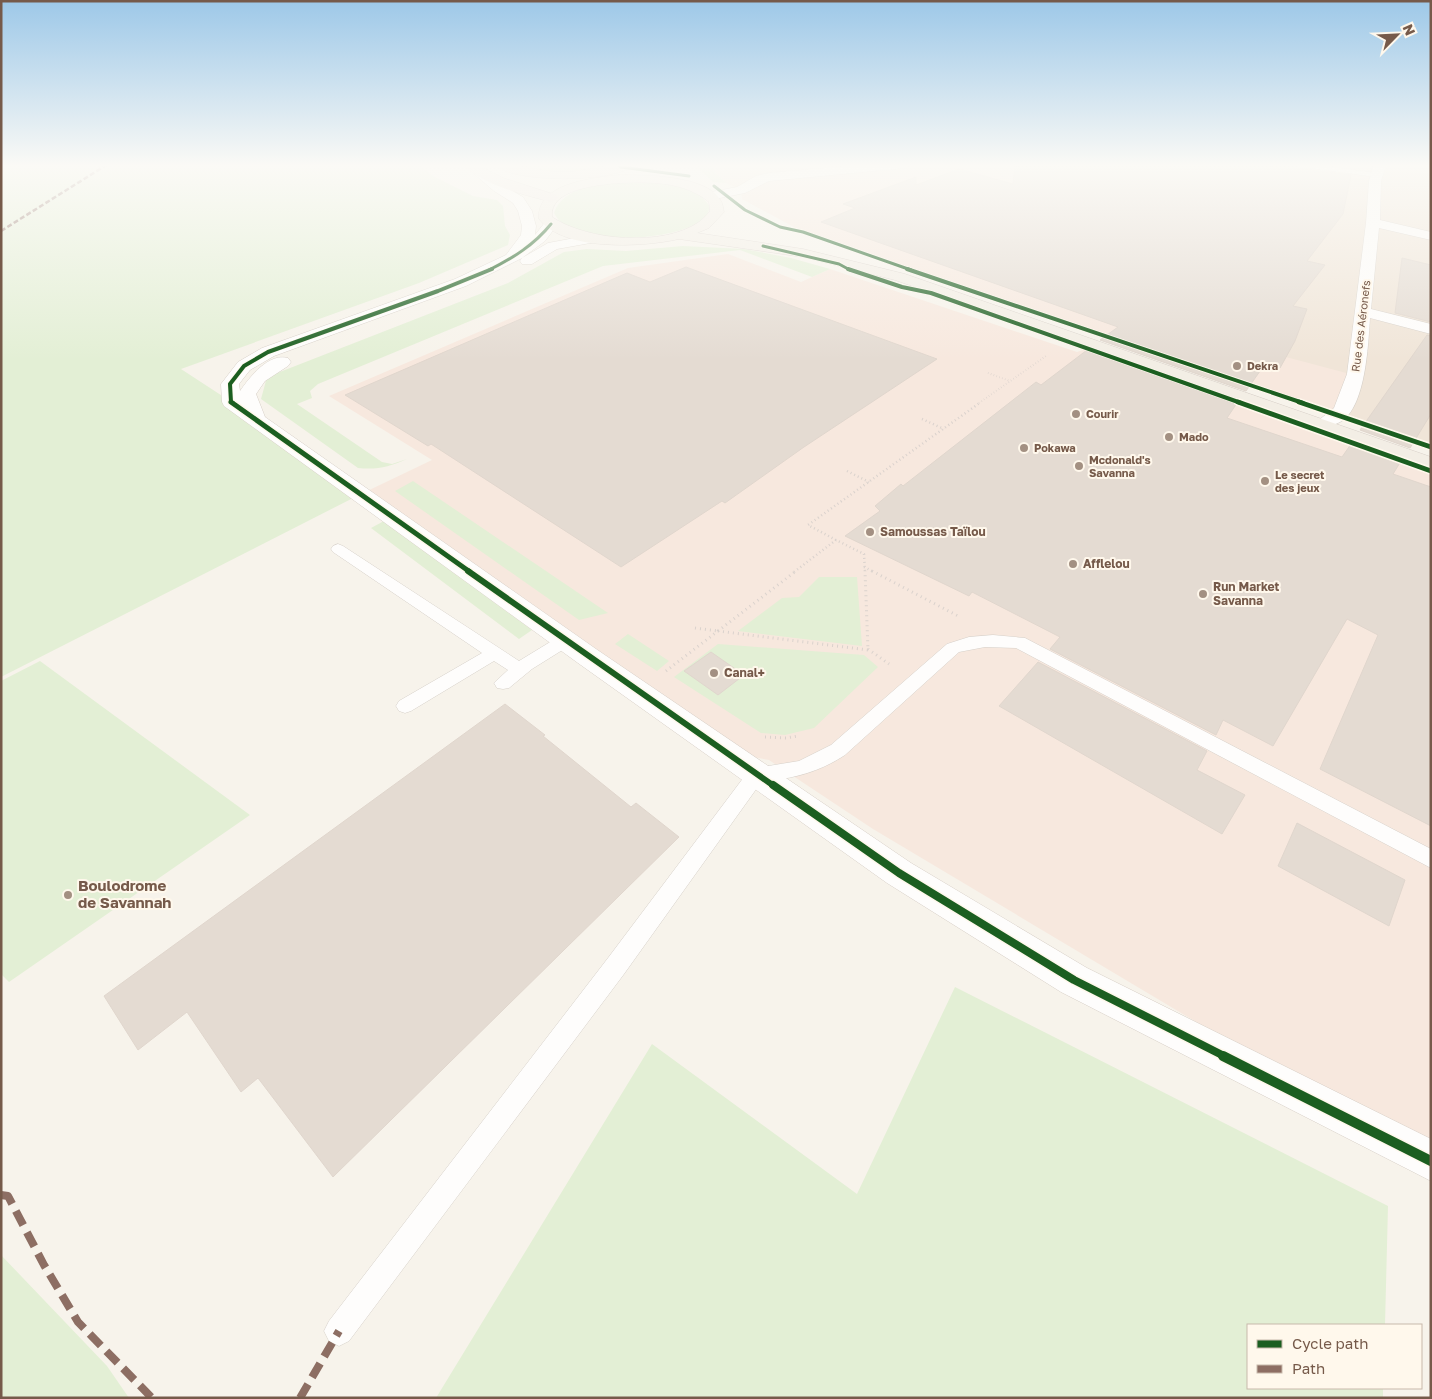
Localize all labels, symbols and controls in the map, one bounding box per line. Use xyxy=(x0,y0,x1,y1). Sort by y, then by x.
north arrow xyxy=(1372,10,1422,60)
text: N xyxy=(1399,21,1419,38)
street label: Rue des Aéronefs xyxy=(1348,279,1373,372)
place label: Dekra xyxy=(1247,359,1278,372)
marker: Dekra xyxy=(1231,360,1243,372)
place label: Courir xyxy=(1086,407,1119,420)
marker: Courir xyxy=(1070,408,1082,420)
place label: Mado xyxy=(1179,430,1209,443)
marker: Mado xyxy=(1163,431,1175,443)
place label: Pokawa xyxy=(1034,441,1076,454)
marker: Pokawa xyxy=(1018,442,1030,454)
place label: Mcdonald's Savanna xyxy=(1089,453,1151,479)
marker: Mcdonald's Savanna xyxy=(1073,460,1085,472)
place label: Le secret des jeux xyxy=(1275,468,1325,494)
marker: Le secret des jeux xyxy=(1259,475,1271,487)
place label: Samoussas Taïlou xyxy=(880,524,986,539)
marker: Samoussas Taïlou xyxy=(864,526,876,538)
place label: Afflelou xyxy=(1083,556,1130,571)
marker: Afflelou xyxy=(1067,558,1079,570)
place label: Run Market Savanna xyxy=(1213,579,1280,608)
marker: Run Market Savanna xyxy=(1197,588,1209,600)
place label: Canal+ xyxy=(724,665,765,680)
marker: Canal+ xyxy=(708,667,720,679)
place label: Boulodrome de Savannah xyxy=(78,876,171,911)
marker: Boulodrome de Savannah xyxy=(62,889,74,901)
legend xyxy=(1247,1324,1422,1389)
text: Cycle path xyxy=(1292,1334,1368,1352)
text: Path xyxy=(1292,1359,1325,1377)

